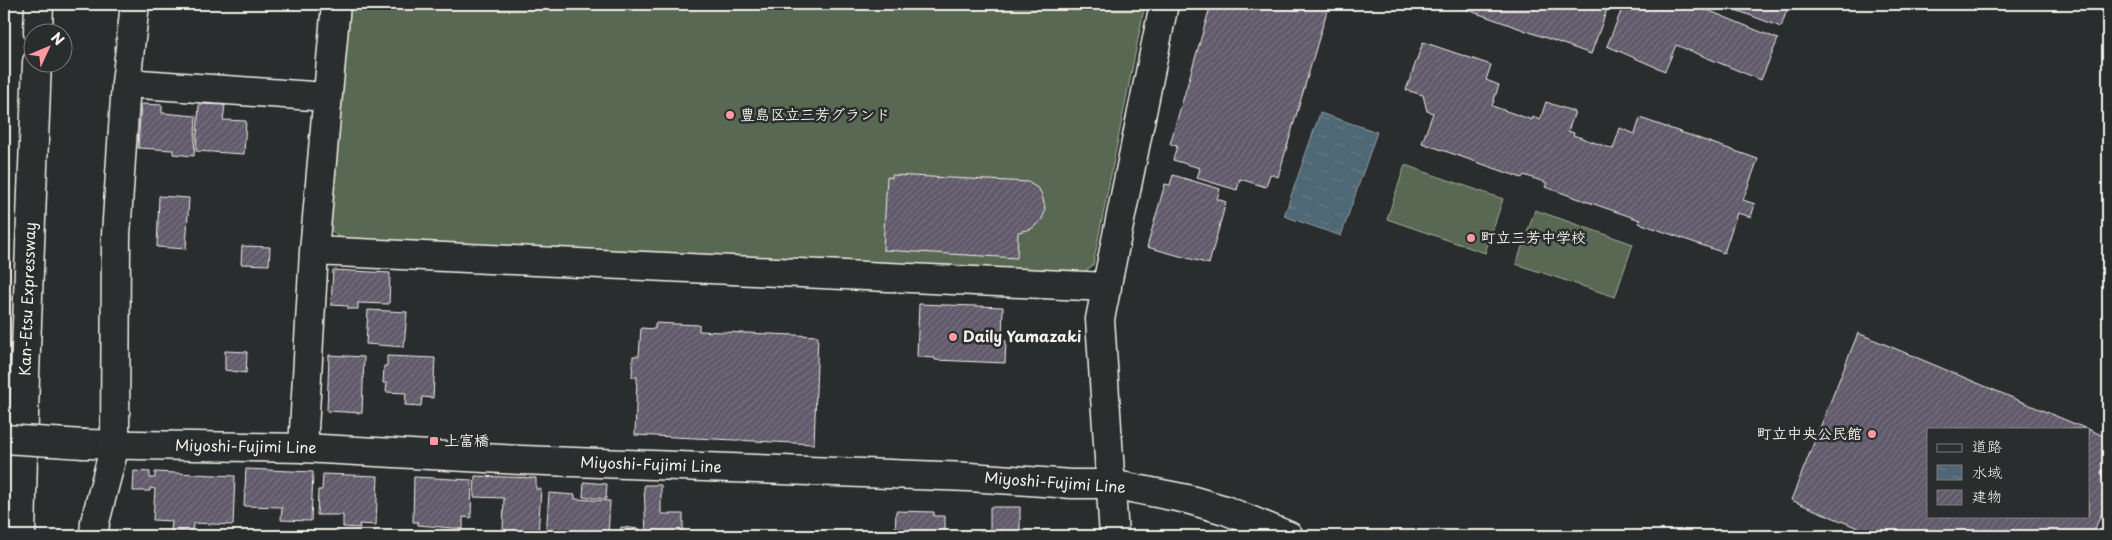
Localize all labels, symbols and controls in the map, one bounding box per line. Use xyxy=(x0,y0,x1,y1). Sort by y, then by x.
north arrow xyxy=(22,22,72,72)
text: N xyxy=(46,27,69,50)
place label: 豊島区立三芳グランド xyxy=(740,102,890,125)
marker: 豊島区立三芳グランド xyxy=(724,109,736,121)
street label: Kan-Etsu Expressway xyxy=(12,222,41,376)
place label: 町立三芳中学校 xyxy=(1481,225,1586,248)
marker: 町立三芳中学校 xyxy=(1465,232,1477,244)
place label: Daily Yamazaki xyxy=(963,324,1081,347)
marker: Daily Yamazaki xyxy=(947,331,959,343)
place label: 町立中央公民館 xyxy=(1757,421,1862,444)
place label: 上富橋 xyxy=(444,428,489,451)
marker: 町立中央公民館 xyxy=(1866,428,1878,440)
legend xyxy=(1927,428,2090,518)
street label: Miyoshi-Fujimi Line xyxy=(175,433,317,458)
text: 道路 xyxy=(1972,434,2002,457)
marker: 上富橋 xyxy=(428,435,440,447)
street label: Miyoshi-Fujimi Line xyxy=(580,450,722,477)
text: 水域 xyxy=(1972,460,2002,483)
street label: Miyoshi-Fujimi Line xyxy=(984,465,1127,498)
text: 建物 xyxy=(1972,484,2002,507)

